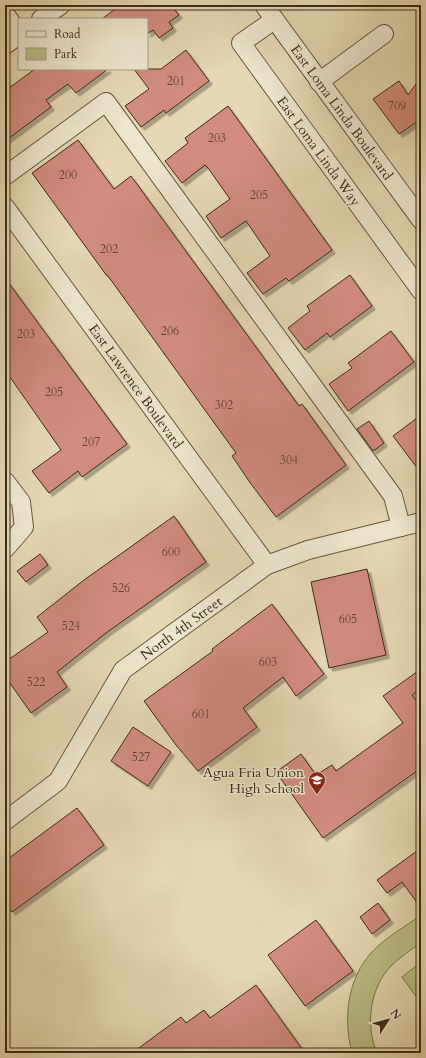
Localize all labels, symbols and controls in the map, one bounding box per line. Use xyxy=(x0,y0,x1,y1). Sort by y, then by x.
legend xyxy=(18,18,148,70)
text: Road xyxy=(54,26,81,42)
street label: East Loma Linda Boulevard xyxy=(286,41,398,184)
text: Park xyxy=(54,46,78,62)
house number: 201 xyxy=(167,73,185,89)
street label: East Loma Linda Way xyxy=(272,92,365,211)
house number: 709 xyxy=(388,98,406,114)
house number: 203 xyxy=(208,130,226,146)
house number: 200 xyxy=(59,167,77,183)
house number: 205 xyxy=(250,187,268,203)
house number: 202 xyxy=(100,241,118,257)
street label: East Lawrence Boulevard xyxy=(84,320,188,453)
house number: 206 xyxy=(161,323,179,339)
house number: 203 xyxy=(17,326,35,342)
house number: 205 xyxy=(45,384,63,400)
house number: 302 xyxy=(215,397,233,413)
house number: 207 xyxy=(82,434,100,450)
house number: 304 xyxy=(280,452,298,468)
house number: 600 xyxy=(162,544,180,560)
house number: 526 xyxy=(112,580,130,596)
street label: North 4th Street xyxy=(136,592,227,665)
house number: 605 xyxy=(339,611,357,627)
house number: 524 xyxy=(62,618,80,634)
house number: 603 xyxy=(259,654,277,670)
house number: 522 xyxy=(27,674,45,690)
house number: 601 xyxy=(192,706,210,722)
house number: 527 xyxy=(132,749,150,765)
place label: Agua Fria Union High School xyxy=(203,763,304,798)
school or university icon: Agua Fria Union High School xyxy=(307,770,327,795)
north arrow xyxy=(368,1000,408,1040)
text: N xyxy=(387,1006,405,1023)

